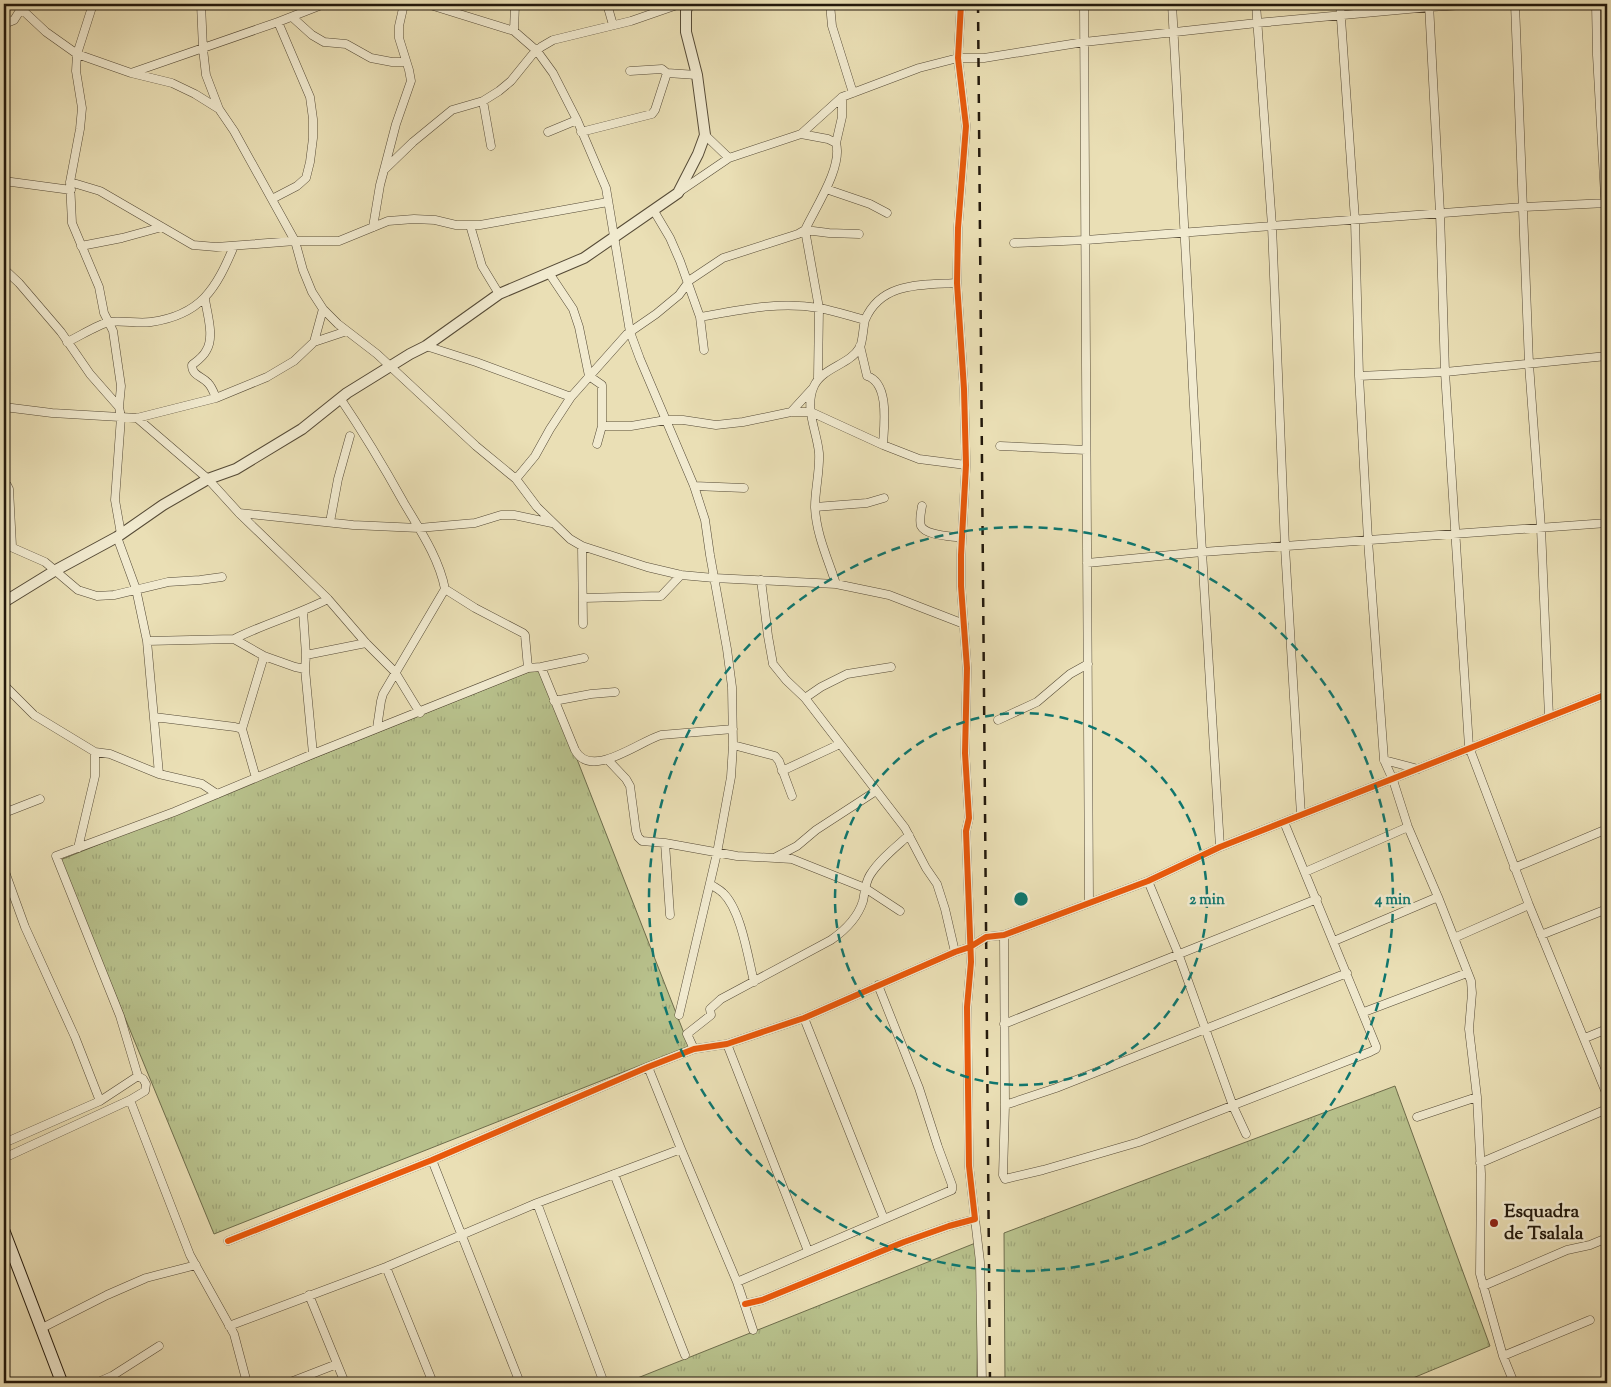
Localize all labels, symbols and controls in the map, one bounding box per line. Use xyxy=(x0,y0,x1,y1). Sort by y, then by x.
centre of rings xyxy=(1012,890,1030,908)
text: 2 min xyxy=(1189,890,1225,911)
text: 4 min xyxy=(1374,890,1411,911)
place label: Esquadra de Tsalala xyxy=(1504,1199,1584,1248)
marker: Esquadra de Tsalala xyxy=(1488,1217,1500,1229)

